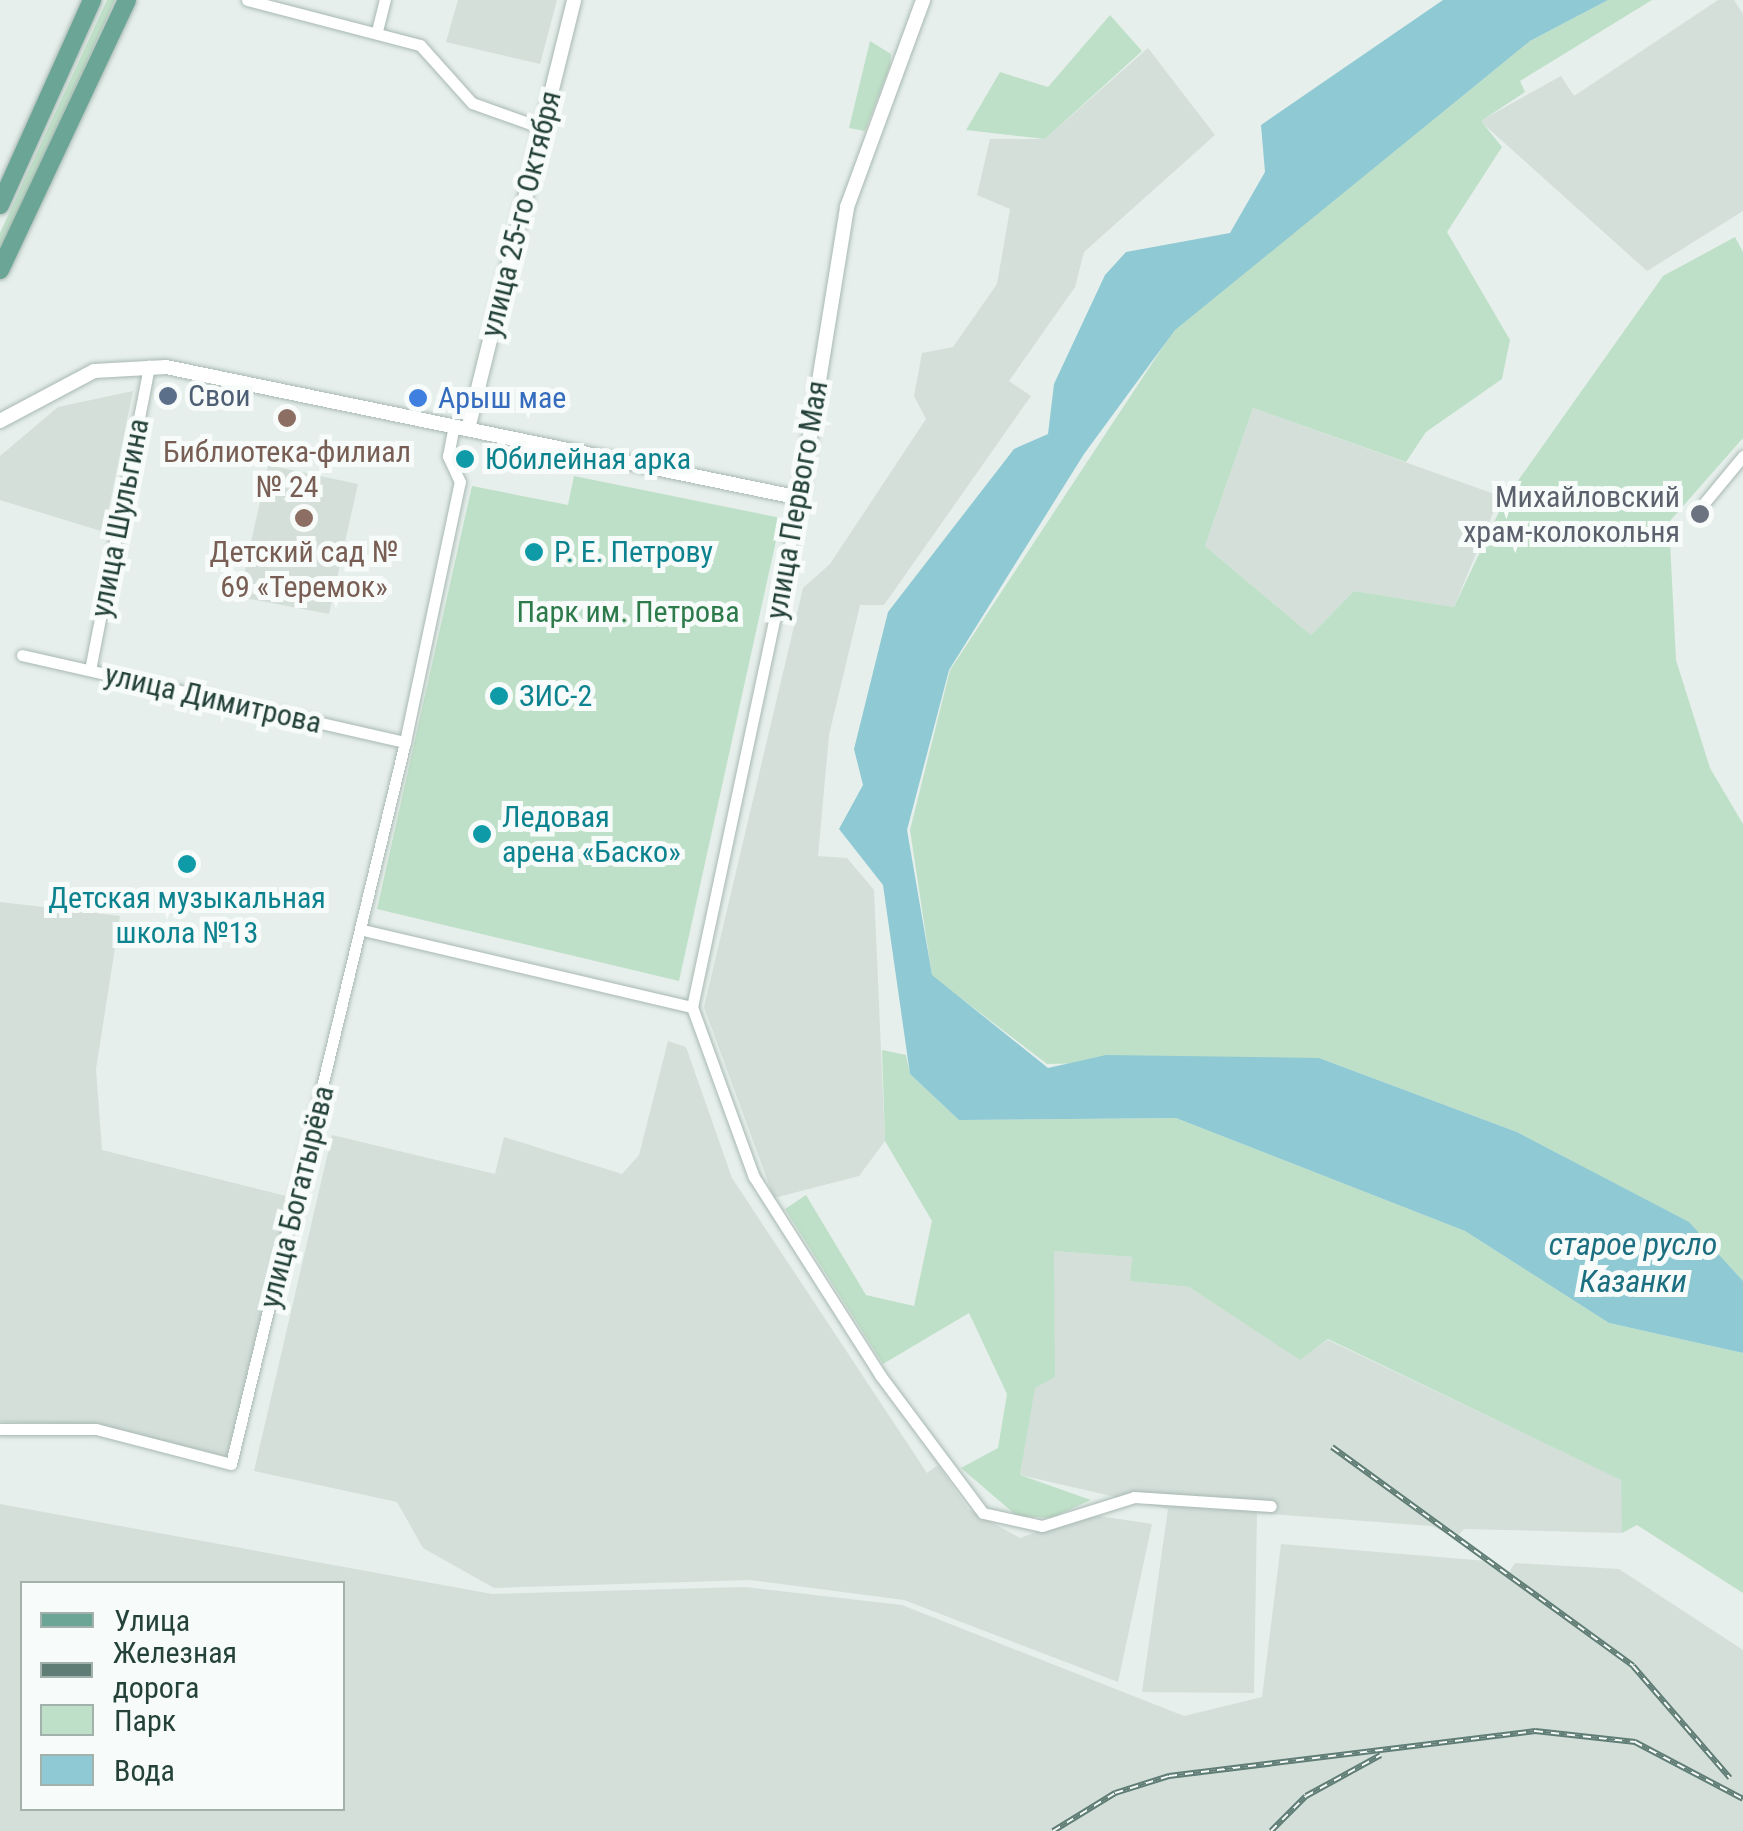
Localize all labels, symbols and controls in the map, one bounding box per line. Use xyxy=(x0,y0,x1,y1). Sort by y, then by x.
street label: улица 25-го Октября xyxy=(473,87,569,341)
place label: Свои xyxy=(188,378,250,414)
street label: улица Первого Мая xyxy=(758,378,836,622)
place label: Арыш мае xyxy=(438,380,566,416)
marker: Свои xyxy=(157,385,179,407)
marker: Арыш мае xyxy=(407,387,429,409)
marker: Библиотека-филиал № 24 xyxy=(276,407,298,429)
street label: улица Шульгина xyxy=(83,416,157,620)
place label: Библиотека-филиал № 24 xyxy=(163,434,411,504)
place label: Юбилейная арка xyxy=(485,441,691,477)
marker: Юбилейная арка xyxy=(454,448,476,470)
place label: Михайловский храм-колокольня xyxy=(1463,479,1680,550)
marker: Михайловский храм-колокольня xyxy=(1689,503,1711,525)
marker: Детский сад № 69 «Теремок» xyxy=(293,507,315,529)
place label: Детский сад № 69 «Теремок» xyxy=(210,534,398,604)
place label: Р. Е. Петрову xyxy=(554,534,713,570)
marker: Р. Е. Петрову xyxy=(523,541,545,563)
park label: Парк им. Петрова xyxy=(516,594,740,630)
street label: улица Димитрова xyxy=(101,657,325,741)
place label: ЗИС-2 xyxy=(519,678,592,714)
marker: ЗИС-2 xyxy=(488,685,510,707)
place label: Ледовая арена «Баско» xyxy=(502,799,681,870)
marker: Ледовая арена «Баско» xyxy=(471,823,493,845)
marker: Детская музыкальная школа №13 xyxy=(176,853,198,875)
place label: Детская музыкальная школа №13 xyxy=(48,880,326,950)
street label: улица Богатырёва xyxy=(252,1082,342,1312)
water label: старое русло Казанки xyxy=(1549,1226,1717,1301)
legend xyxy=(20,1581,345,1811)
text: Улица xyxy=(114,1603,190,1638)
text: Железная дорога xyxy=(113,1635,237,1705)
text: Парк xyxy=(114,1703,176,1738)
text: Вода xyxy=(114,1753,175,1788)

